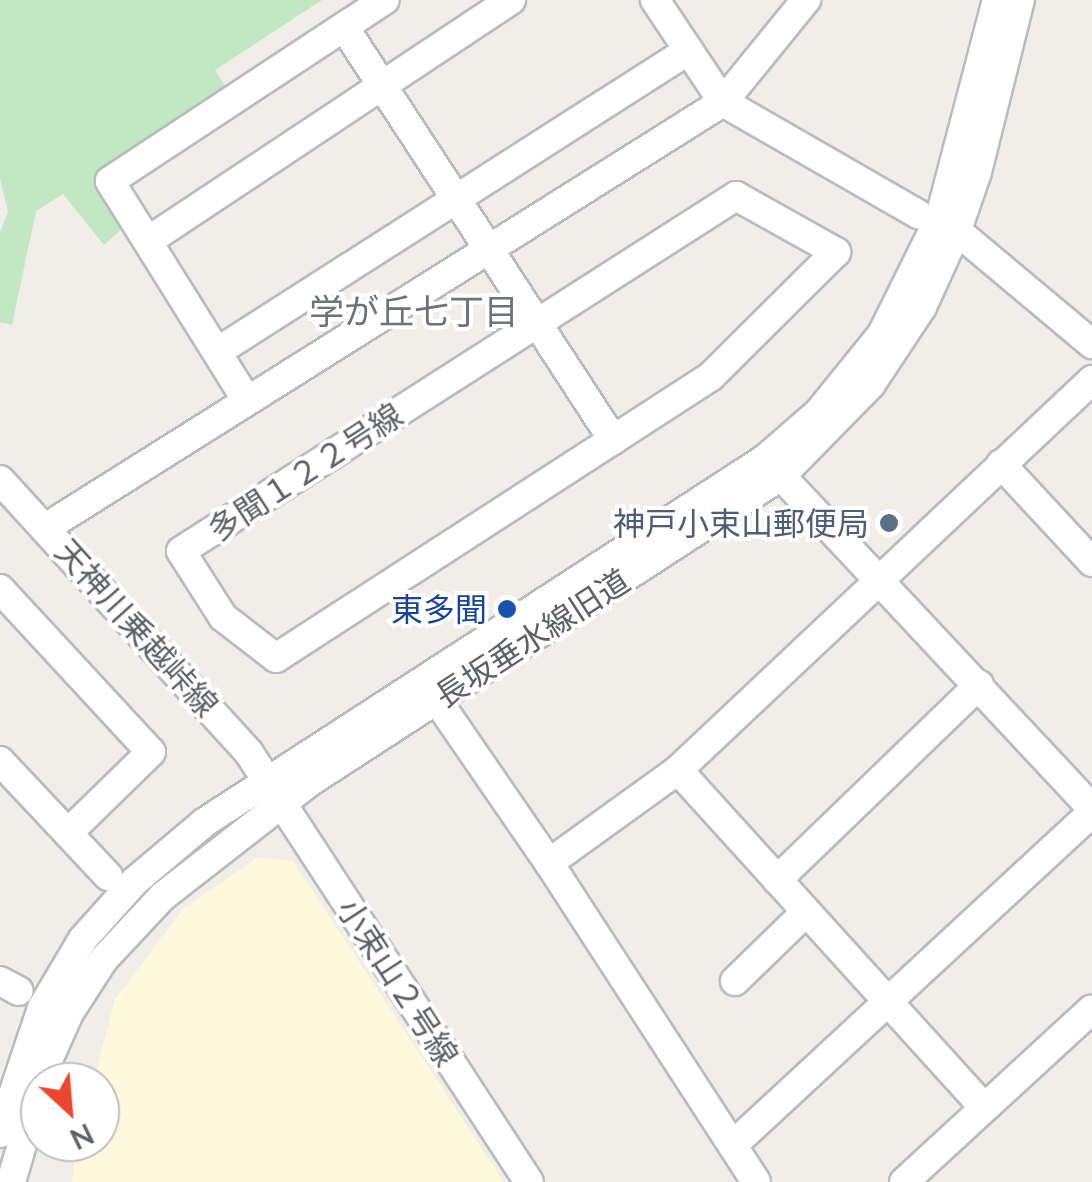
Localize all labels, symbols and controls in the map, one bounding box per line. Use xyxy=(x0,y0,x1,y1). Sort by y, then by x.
district label: 学が丘七丁目 xyxy=(309,289,519,331)
street label: 多聞１２２号線 xyxy=(201,395,409,549)
place label: 神戸小束山郵便局 xyxy=(613,504,869,542)
marker: 神戸小束山郵便局 xyxy=(878,512,900,534)
street label: 天神川乗越峠線 xyxy=(48,532,226,724)
street label: 長坂垂水線旧道 xyxy=(428,561,636,715)
place label: 東多聞 xyxy=(391,590,487,628)
marker: 東多聞 xyxy=(496,598,518,620)
street label: 小束山２号線 xyxy=(330,891,466,1073)
north arrow xyxy=(20,1062,120,1162)
text: N xyxy=(65,1117,99,1157)

